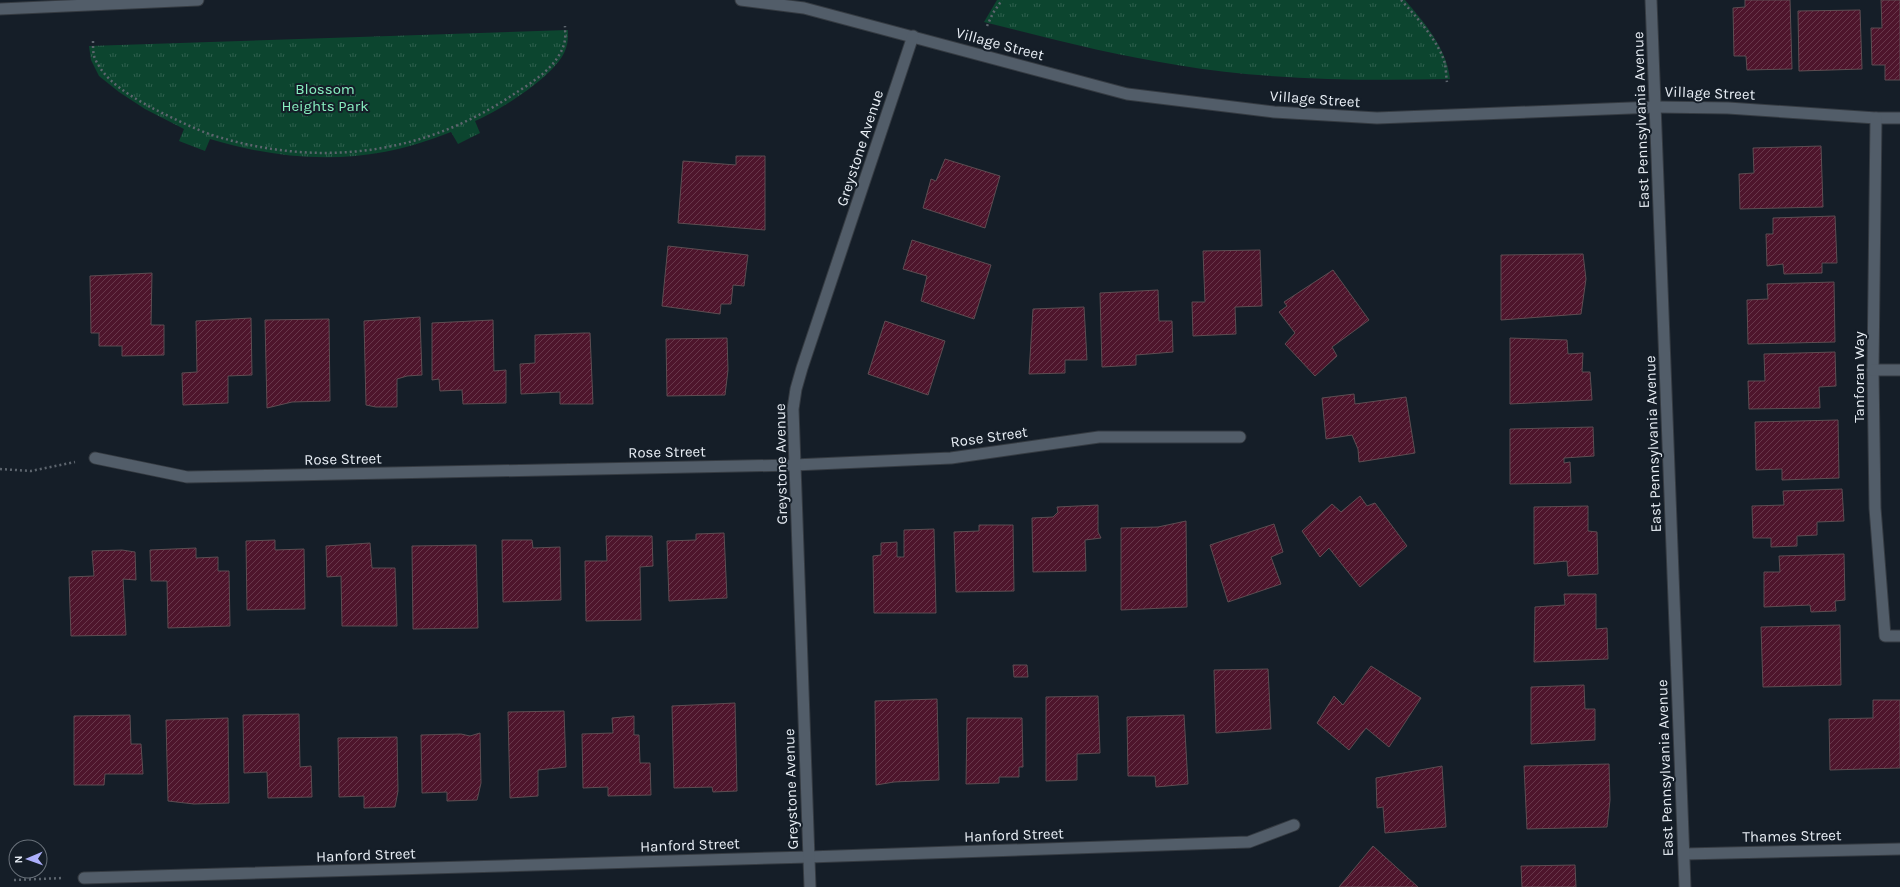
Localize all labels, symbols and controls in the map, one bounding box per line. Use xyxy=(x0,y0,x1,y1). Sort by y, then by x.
street label: Village Street xyxy=(954,24,1046,64)
street label: East Pennsylvania Avenue xyxy=(1629,31,1653,209)
park label: Blossom Heights Park xyxy=(281,80,369,115)
street label: Village Street xyxy=(1664,82,1756,104)
street label: Village Street xyxy=(1269,87,1361,111)
street label: Greystone Avenue xyxy=(833,88,887,208)
street label: Tanforan Way xyxy=(1850,331,1868,423)
street label: East Pennsylvania Avenue xyxy=(1641,355,1665,533)
street label: Greystone Avenue xyxy=(771,403,791,525)
street label: Rose Street xyxy=(949,423,1029,451)
street label: Rose Street xyxy=(628,442,706,462)
street label: Rose Street xyxy=(304,449,382,469)
street label: East Pennsylvania Avenue xyxy=(1653,679,1677,857)
street label: Greystone Avenue xyxy=(780,728,802,850)
street label: Hanford Street xyxy=(964,824,1064,846)
street label: Thames Street xyxy=(1742,826,1842,846)
street label: Hanford Street xyxy=(640,834,740,856)
north arrow xyxy=(8,839,48,879)
street label: Hanford Street xyxy=(316,844,416,866)
text: N xyxy=(12,855,25,864)

